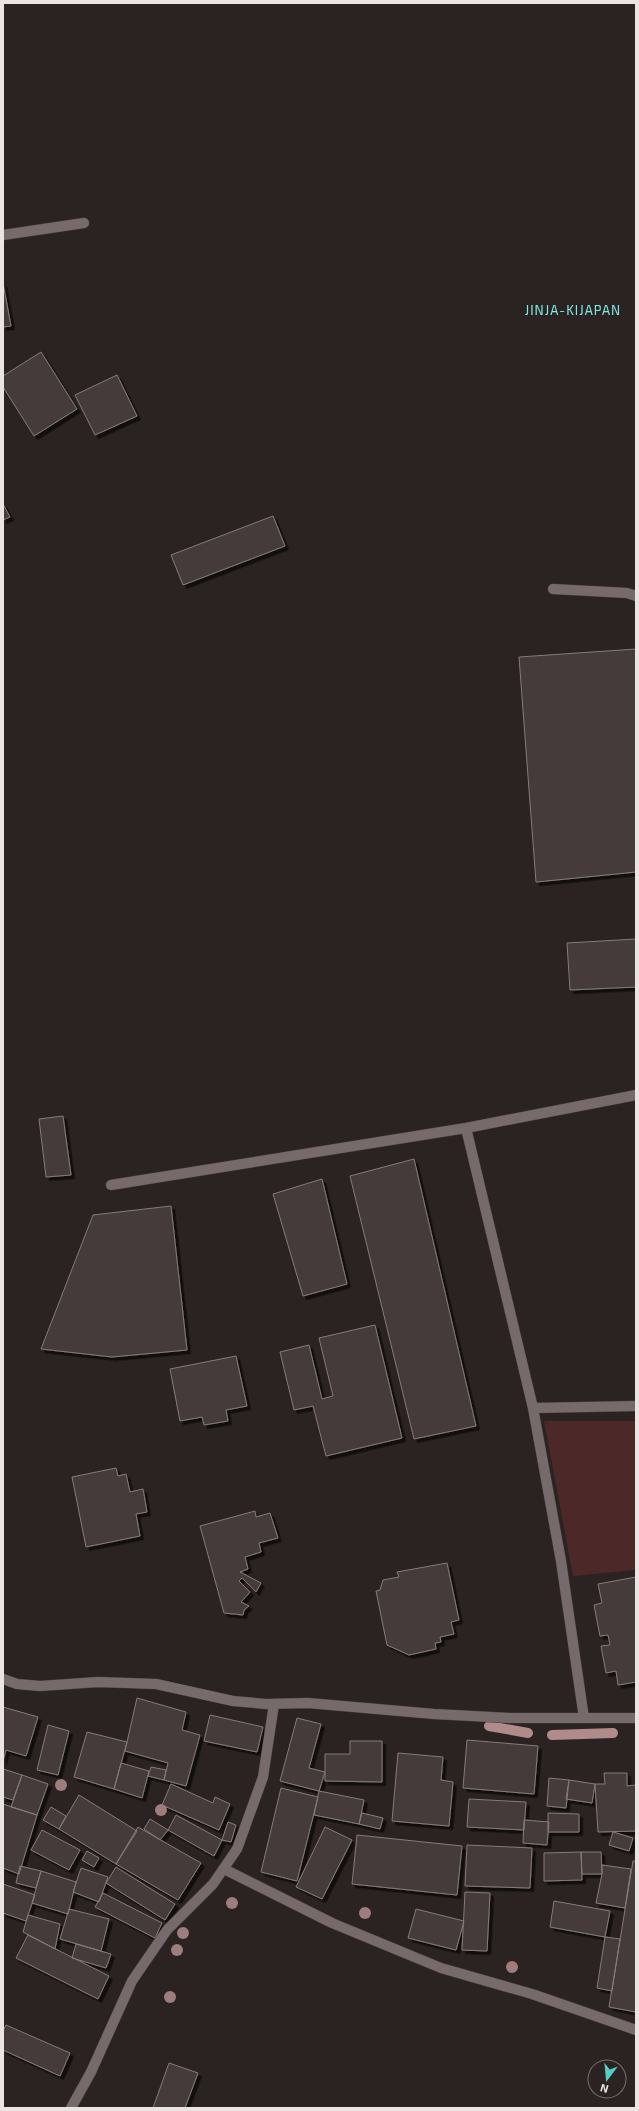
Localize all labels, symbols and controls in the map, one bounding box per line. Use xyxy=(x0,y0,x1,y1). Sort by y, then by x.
district label: JINJA-KIJAPAN xyxy=(525,302,621,318)
north arrow xyxy=(587,2059,627,2099)
text: N xyxy=(598,2082,610,2096)

